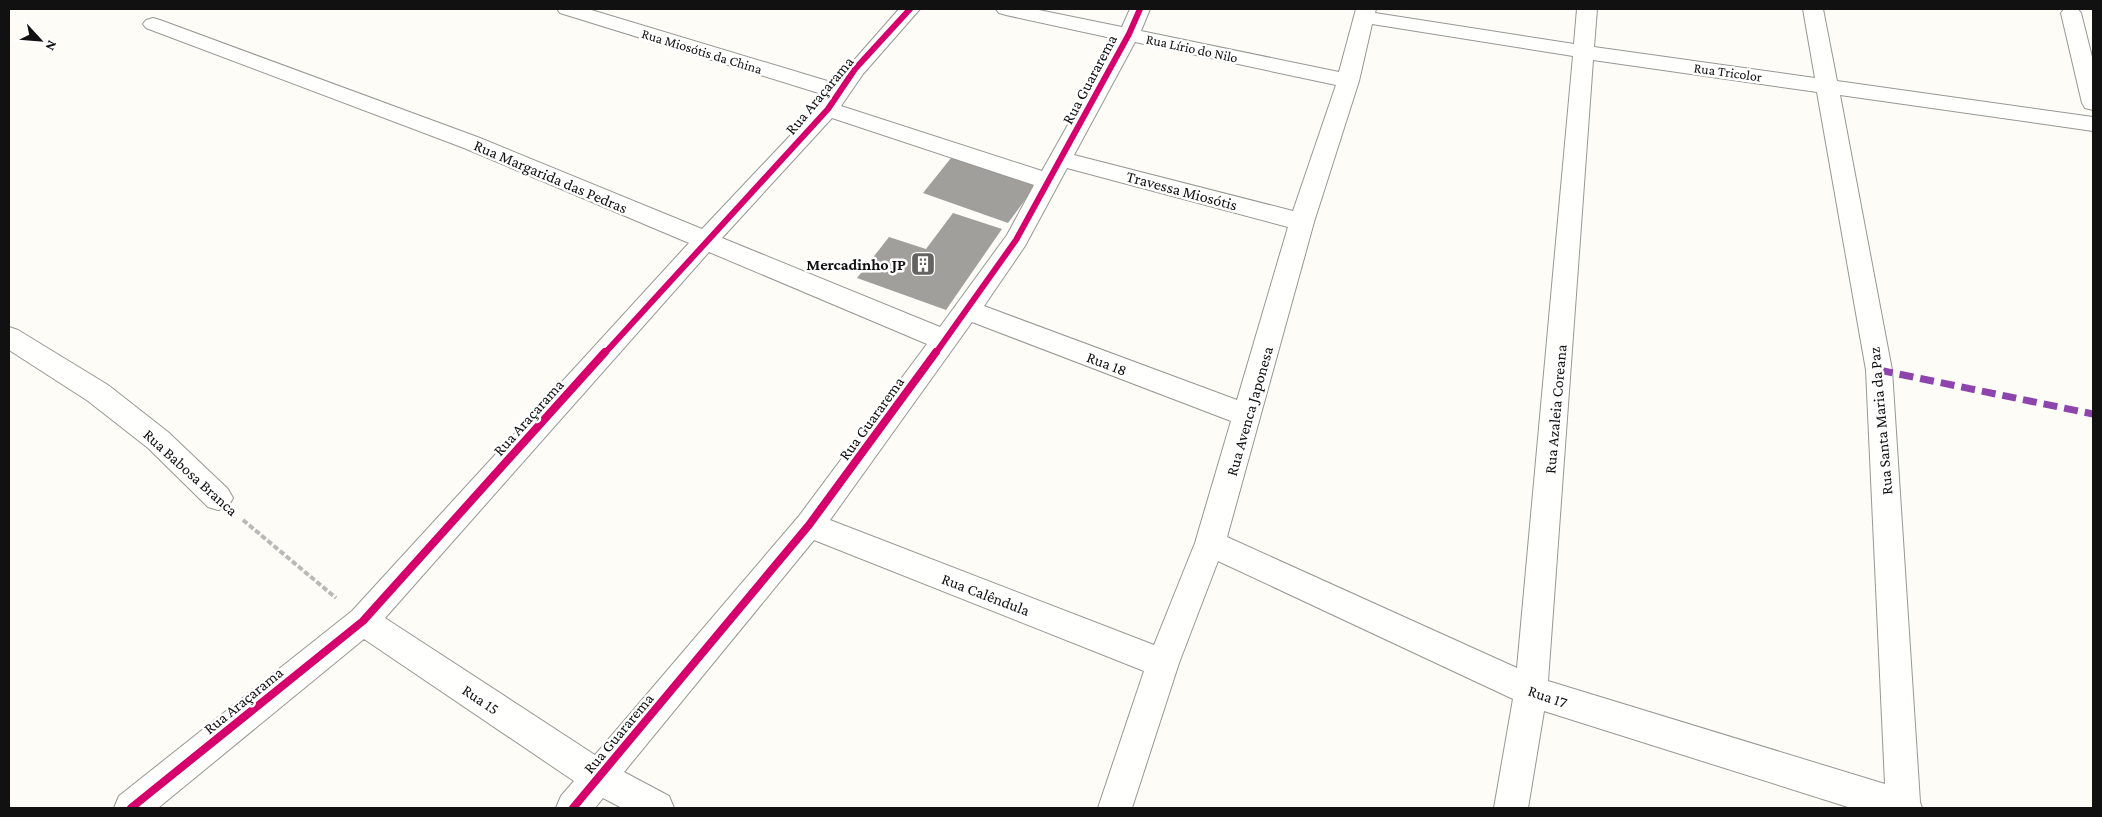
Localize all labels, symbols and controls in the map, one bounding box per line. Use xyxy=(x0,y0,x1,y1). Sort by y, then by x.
north arrow xyxy=(15,15,65,65)
street label: Rua Miosótis da China xyxy=(640,25,765,77)
street label: Rua Lírio do Nilo xyxy=(1145,30,1239,66)
street label: Rua Guararema xyxy=(1059,31,1120,127)
text: N xyxy=(42,38,61,54)
street label: Rua Araçarama xyxy=(782,52,858,138)
street label: Rua Tricolor xyxy=(1693,59,1763,85)
street label: Rua Margarida das Pedras xyxy=(471,136,630,217)
street label: Travessa Miosótis xyxy=(1125,168,1239,213)
building icon: Mercadinho JP xyxy=(910,251,936,277)
place label: Mercadinho JP xyxy=(806,256,906,273)
street label: Rua Azaleia Coreana xyxy=(1541,343,1570,474)
street label: Rua Avenca Japonesa xyxy=(1223,344,1277,478)
street label: Rua Santa Maria da Paz xyxy=(1866,346,1895,496)
street label: Rua 18 xyxy=(1084,348,1129,379)
street label: Rua Guararema xyxy=(835,373,908,463)
street label: Rua Araçarama xyxy=(490,375,568,460)
street label: Rua Babosa Branca xyxy=(140,426,242,519)
street label: Rua Calêndula xyxy=(940,570,1033,619)
street label: Rua Araçarama xyxy=(200,663,287,738)
street label: Rua 15 xyxy=(459,681,502,718)
street label: Rua 17 xyxy=(1526,682,1570,711)
street label: Rua Guararema xyxy=(580,689,657,777)

